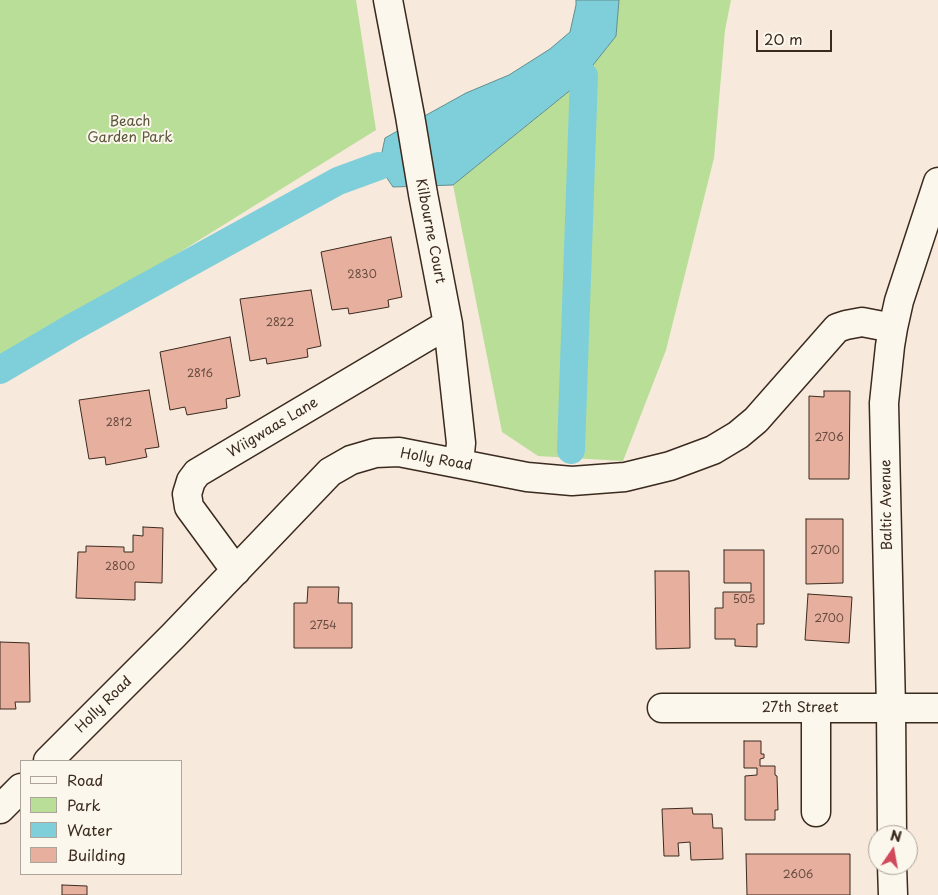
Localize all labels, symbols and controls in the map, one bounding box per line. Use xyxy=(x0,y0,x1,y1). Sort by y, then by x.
scale bar xyxy=(758,20,834,52)
text: 20 m xyxy=(764,27,803,50)
park label: Beach Garden Park xyxy=(87,114,173,146)
street label: Kilbourne Court xyxy=(412,177,448,285)
house number: 2830 xyxy=(347,268,377,282)
house number: 2822 xyxy=(266,316,294,330)
house number: 2816 xyxy=(187,367,213,381)
street label: Wiigwaas Lane xyxy=(225,394,321,462)
house number: 2812 xyxy=(106,416,132,430)
house number: 2706 xyxy=(814,431,844,445)
street label: Holly Road xyxy=(399,445,473,475)
street label: Baltic Avenue xyxy=(878,459,896,551)
house number: 2700 xyxy=(810,544,840,558)
house number: 2800 xyxy=(105,560,135,574)
house number: 505 xyxy=(733,593,755,607)
house number: 2700 xyxy=(814,612,844,626)
house number: 2754 xyxy=(309,619,337,633)
street label: Holly Road xyxy=(72,673,136,737)
street label: 27th Street xyxy=(762,700,838,716)
legend xyxy=(20,760,182,875)
text: Road xyxy=(67,768,103,791)
text: Park xyxy=(67,793,101,816)
text: Water xyxy=(67,818,112,841)
text: N xyxy=(888,824,904,847)
north arrow xyxy=(868,825,918,875)
text: Building xyxy=(67,843,126,866)
house number: 2606 xyxy=(783,868,813,882)

